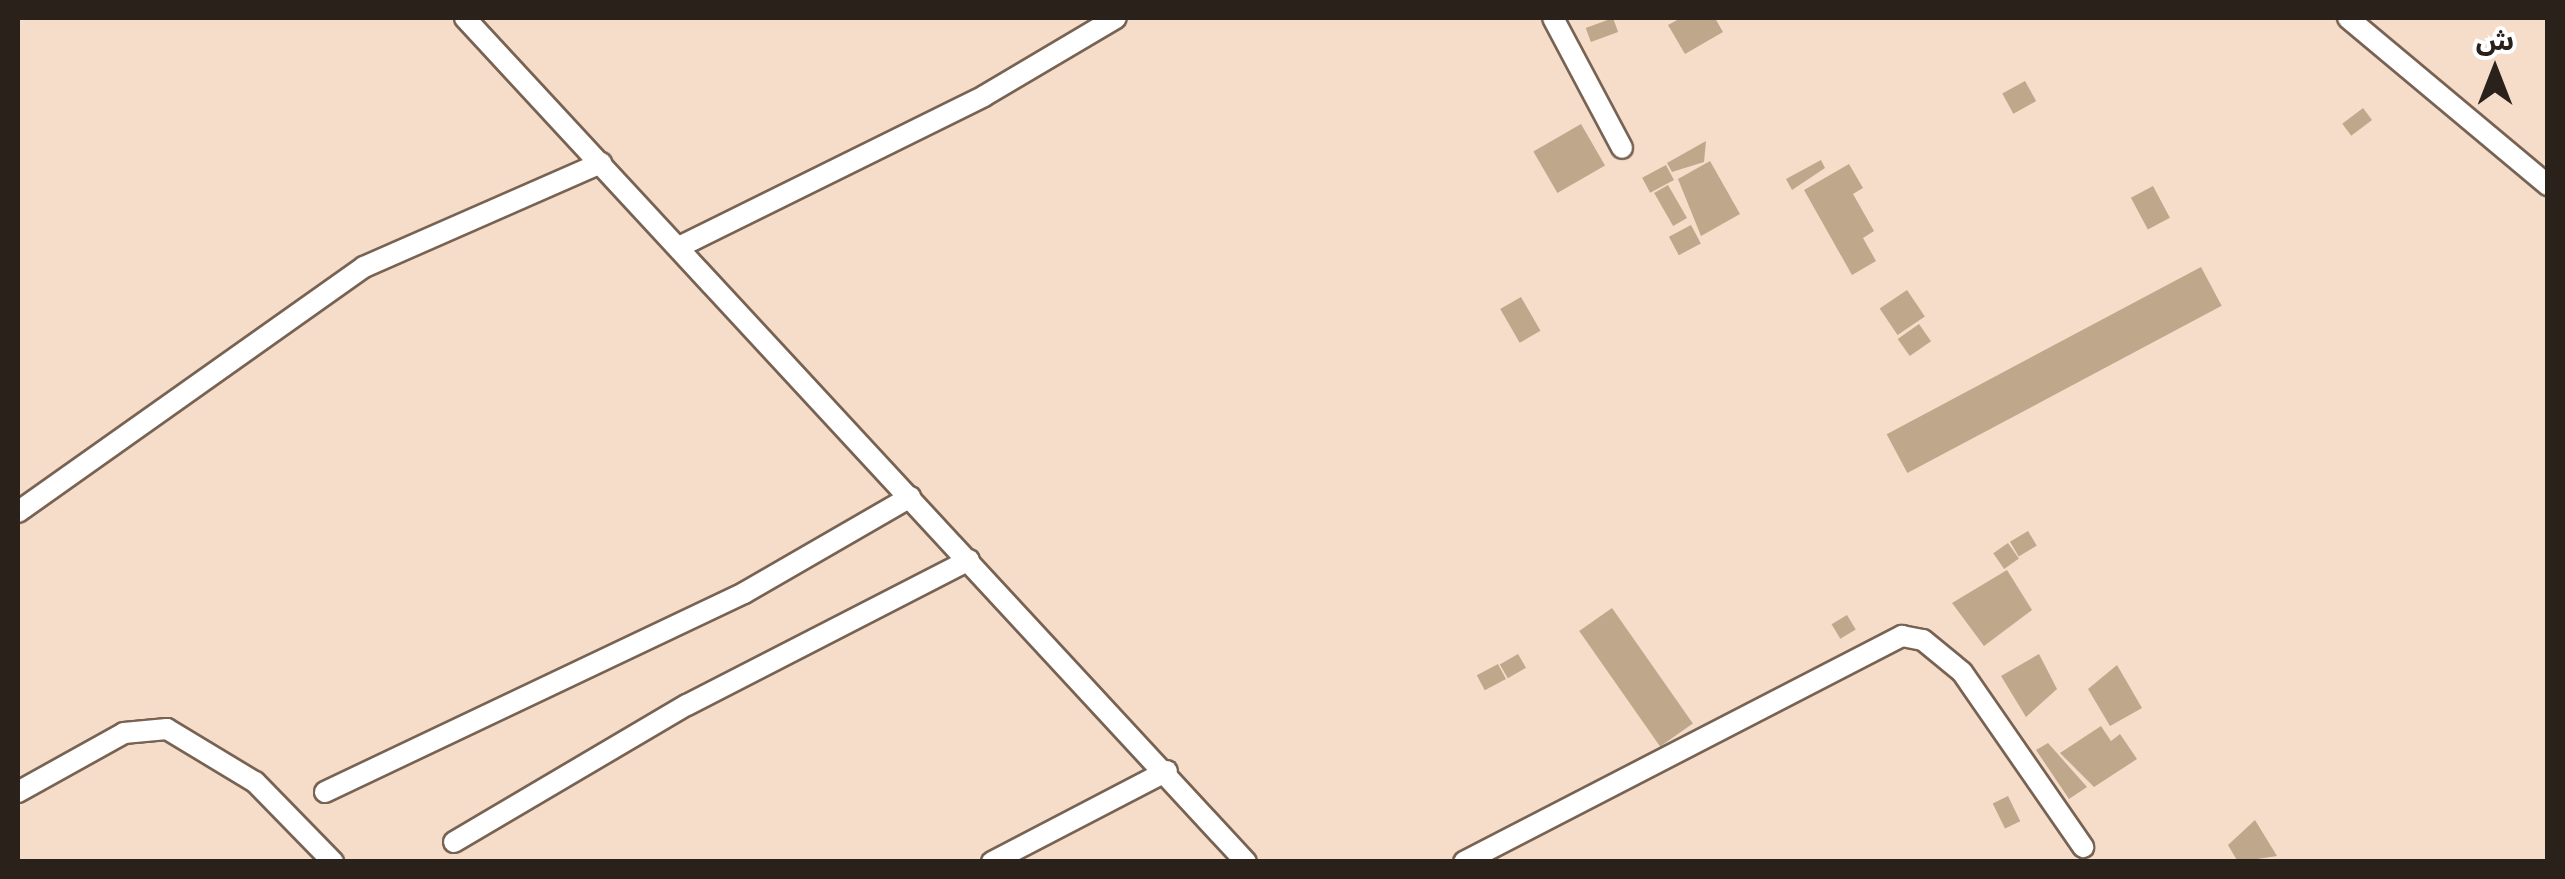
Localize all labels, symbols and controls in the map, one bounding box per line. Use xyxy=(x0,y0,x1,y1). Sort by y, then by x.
north arrow xyxy=(2445,20,2545,120)
text: ش xyxy=(2476,21,2514,58)

